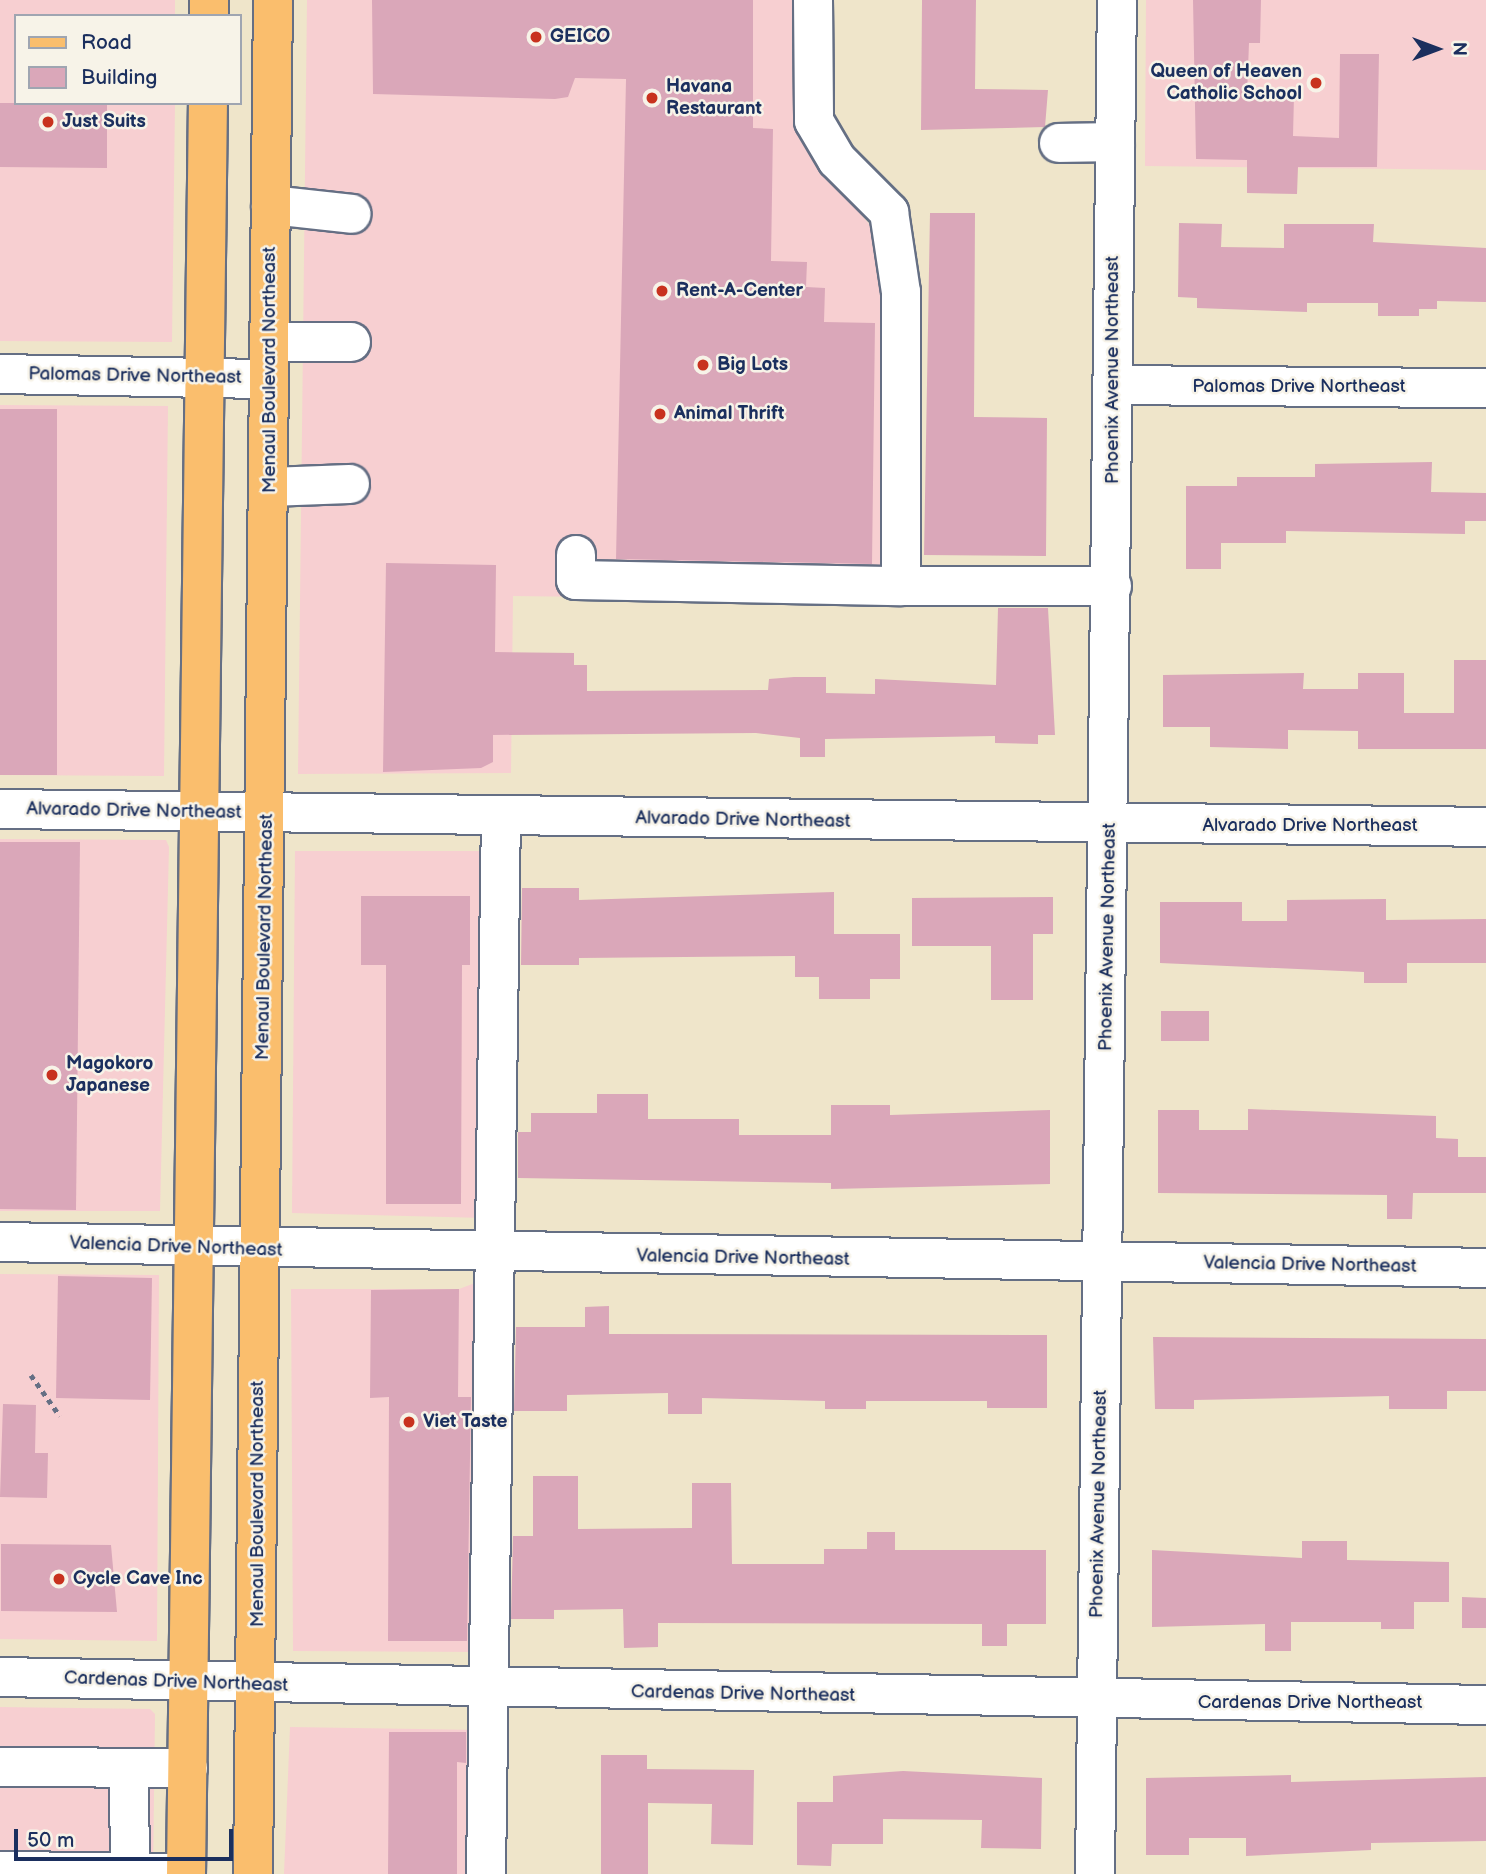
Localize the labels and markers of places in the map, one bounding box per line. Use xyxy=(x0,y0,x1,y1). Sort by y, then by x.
place label: GEICO xyxy=(550,26,610,48)
marker: GEICO xyxy=(528,29,544,45)
place label: Queen of Heaven Catholic School xyxy=(1150,61,1302,105)
marker: Queen of Heaven Catholic School xyxy=(1308,75,1324,91)
place label: Havana Restaurant xyxy=(666,76,762,120)
marker: Havana Restaurant xyxy=(644,90,660,106)
place label: Just Suits xyxy=(62,111,146,133)
marker: Just Suits xyxy=(40,114,56,130)
place label: Rent-A-Center xyxy=(676,280,803,302)
marker: Rent-A-Center xyxy=(654,283,670,299)
place label: Big Lots xyxy=(717,354,788,376)
marker: Big Lots xyxy=(695,357,711,373)
place label: Animal Thrift xyxy=(674,403,784,425)
marker: Animal Thrift xyxy=(652,406,668,422)
place label: Magokoro Japanese xyxy=(66,1053,153,1097)
marker: Magokoro Japanese xyxy=(44,1067,60,1083)
place label: Viet Taste xyxy=(423,1411,508,1433)
marker: Viet Taste xyxy=(401,1414,417,1430)
place label: Cycle Cave Inc xyxy=(73,1568,203,1590)
marker: Cycle Cave Inc xyxy=(51,1571,67,1587)

